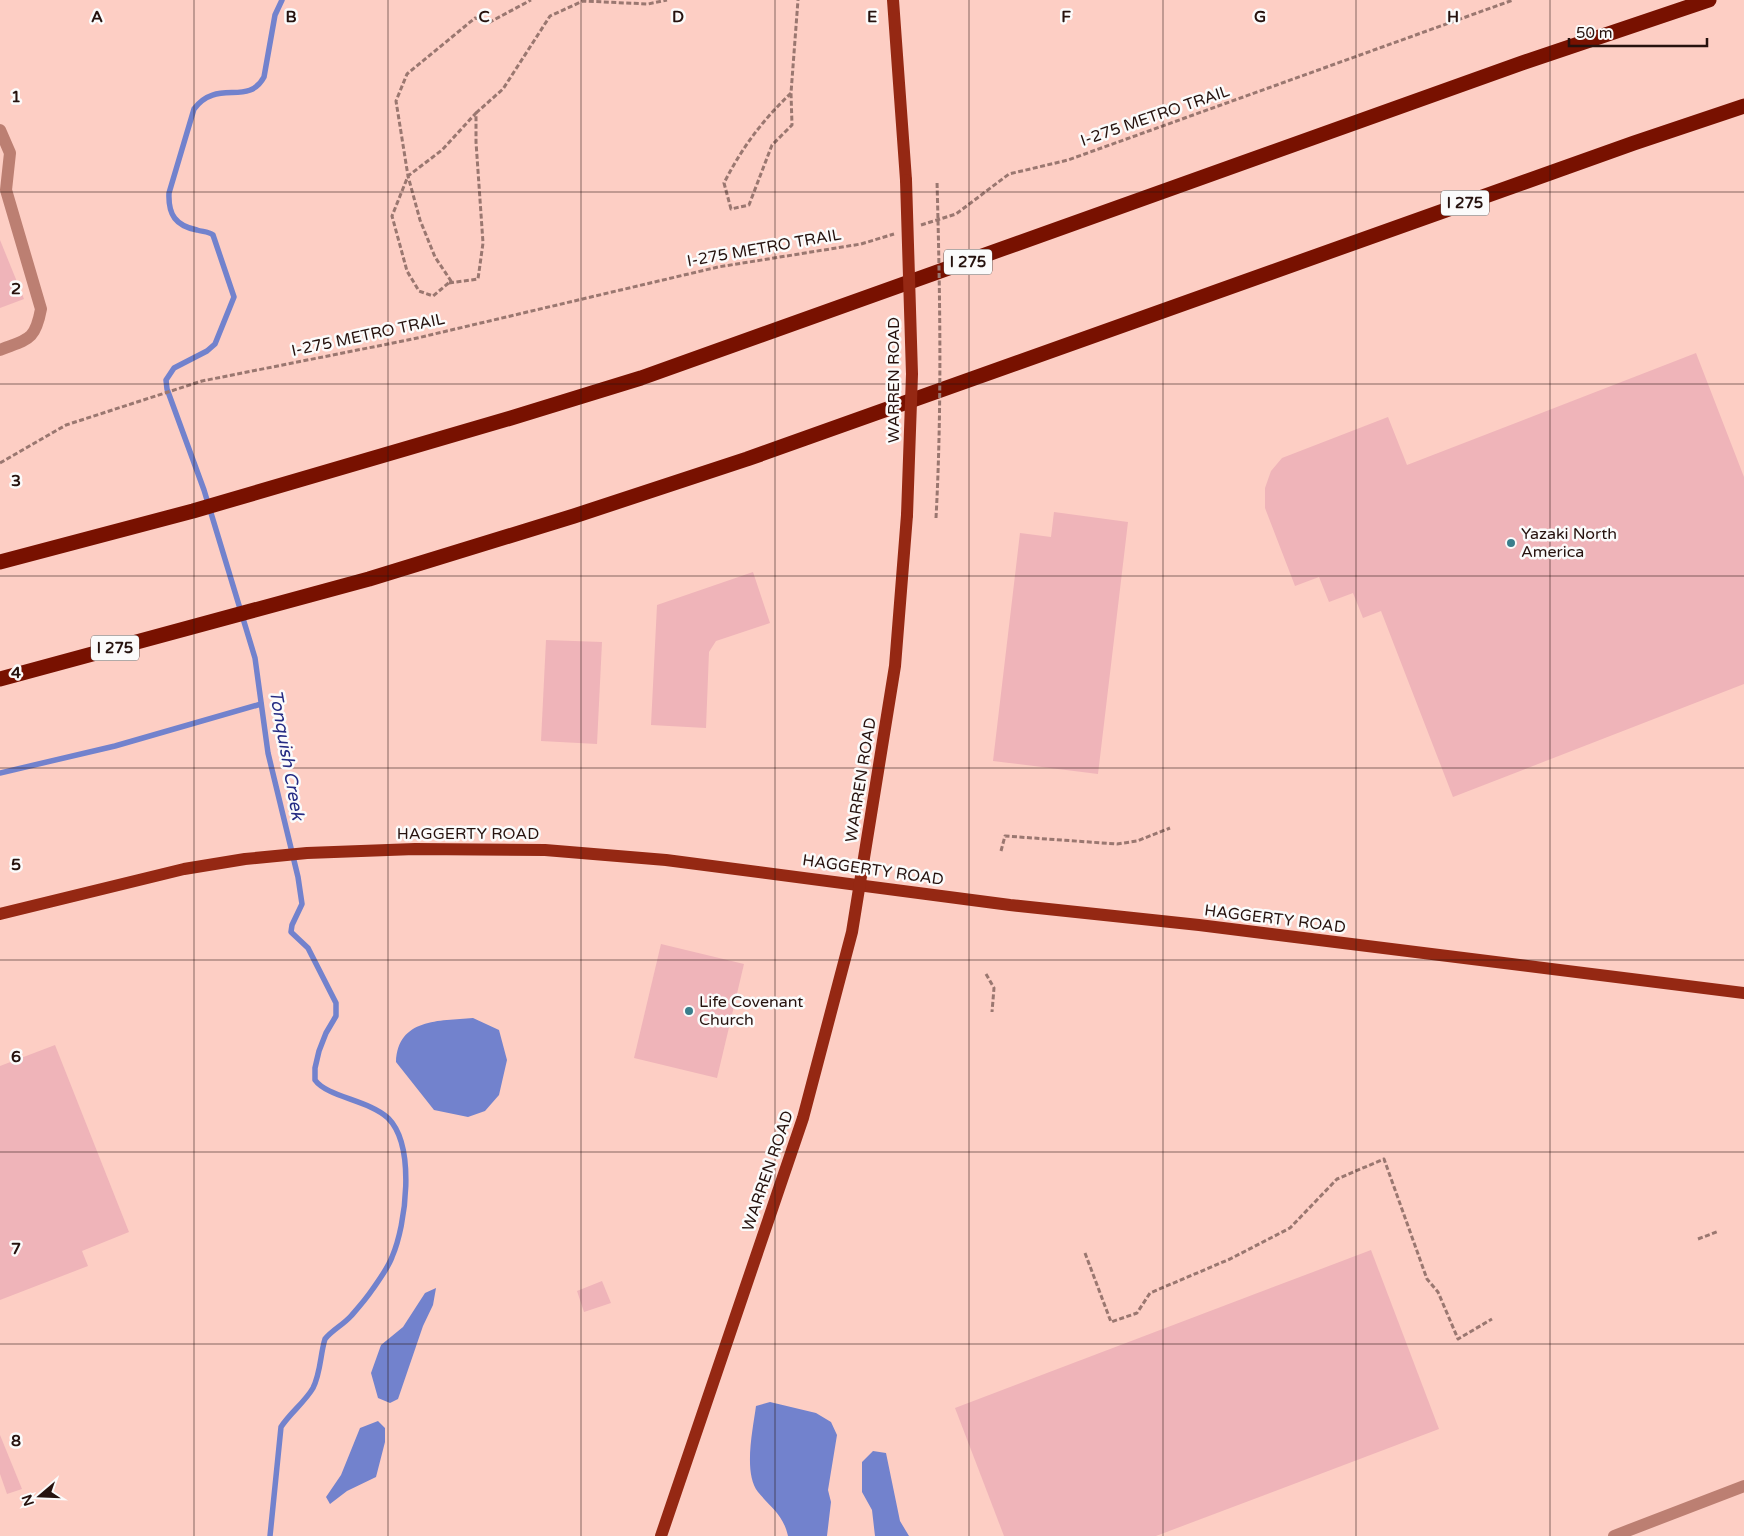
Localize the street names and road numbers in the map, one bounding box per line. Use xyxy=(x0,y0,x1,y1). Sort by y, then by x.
street label: I-275 METRO TRAIL xyxy=(1078,81,1232,151)
road number: I 275 xyxy=(1441,190,1489,216)
street label: I-275 METRO TRAIL xyxy=(685,225,843,271)
road number: I 275 xyxy=(944,250,992,274)
street label: I-275 METRO TRAIL xyxy=(290,309,446,361)
street label: WARREN ROAD xyxy=(884,317,904,443)
road number: I 275 xyxy=(91,636,139,660)
street label: WARREN ROAD xyxy=(841,716,881,844)
street label: HAGGERTY ROAD xyxy=(397,824,539,844)
street label: HAGGERTY ROAD xyxy=(801,850,945,890)
street label: HAGGERTY ROAD xyxy=(1203,900,1347,938)
street label: WARREN ROAD xyxy=(738,1108,798,1234)

